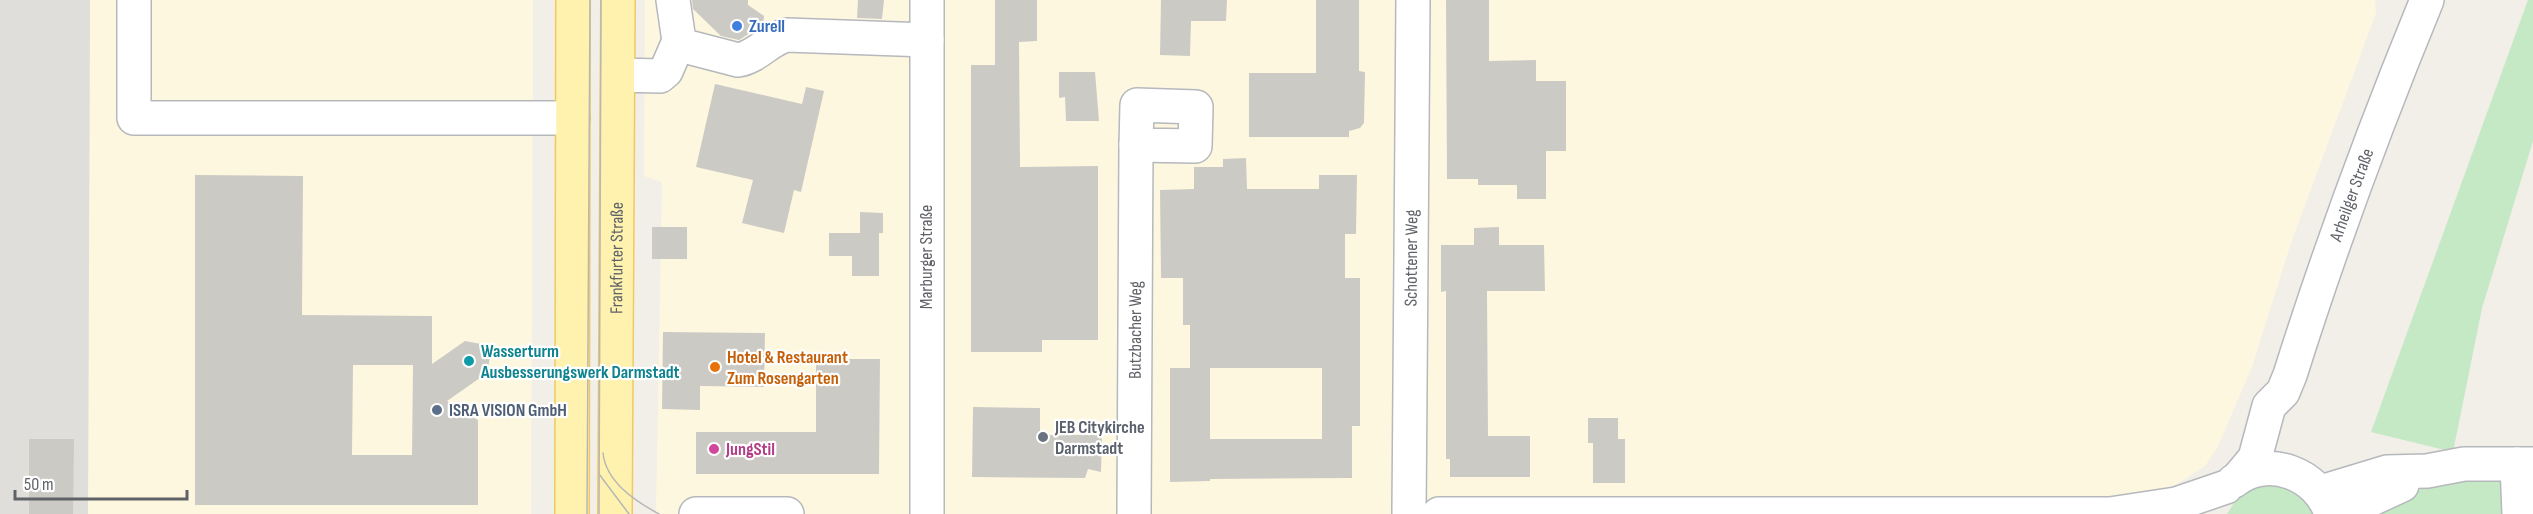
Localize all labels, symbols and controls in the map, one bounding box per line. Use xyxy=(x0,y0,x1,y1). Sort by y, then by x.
place label: Zurell xyxy=(749,16,785,37)
marker: Zurell xyxy=(730,19,744,33)
street label: Arheilger Straße xyxy=(2325,146,2379,245)
street label: Frankfurter Straße xyxy=(606,202,628,314)
street label: Marburger Straße xyxy=(916,205,937,309)
street label: Schottener Weg xyxy=(1401,209,1422,307)
street label: Butzbacher Weg xyxy=(1125,281,1146,379)
place label: Wasserturm Ausbesserungswerk Darmstadt xyxy=(480,341,680,383)
place label: Hotel & Restaurant Zum Rosengarten xyxy=(727,347,848,389)
marker: Wasserturm Ausbesserungswerk Darmstadt xyxy=(462,354,476,368)
marker: Hotel & Restaurant Zum Rosengarten xyxy=(708,360,722,374)
place label: ISRA VISION GmbH xyxy=(449,400,567,421)
marker: ISRA VISION GmbH xyxy=(430,403,444,417)
place label: JEB Citykirche Darmstadt xyxy=(1054,417,1145,459)
marker: JEB Citykirche Darmstadt xyxy=(1036,430,1050,444)
place label: JungStil xyxy=(725,439,775,460)
marker: JungStil xyxy=(707,442,721,456)
scale bar xyxy=(15,463,188,501)
text: 50 m xyxy=(24,474,54,495)

